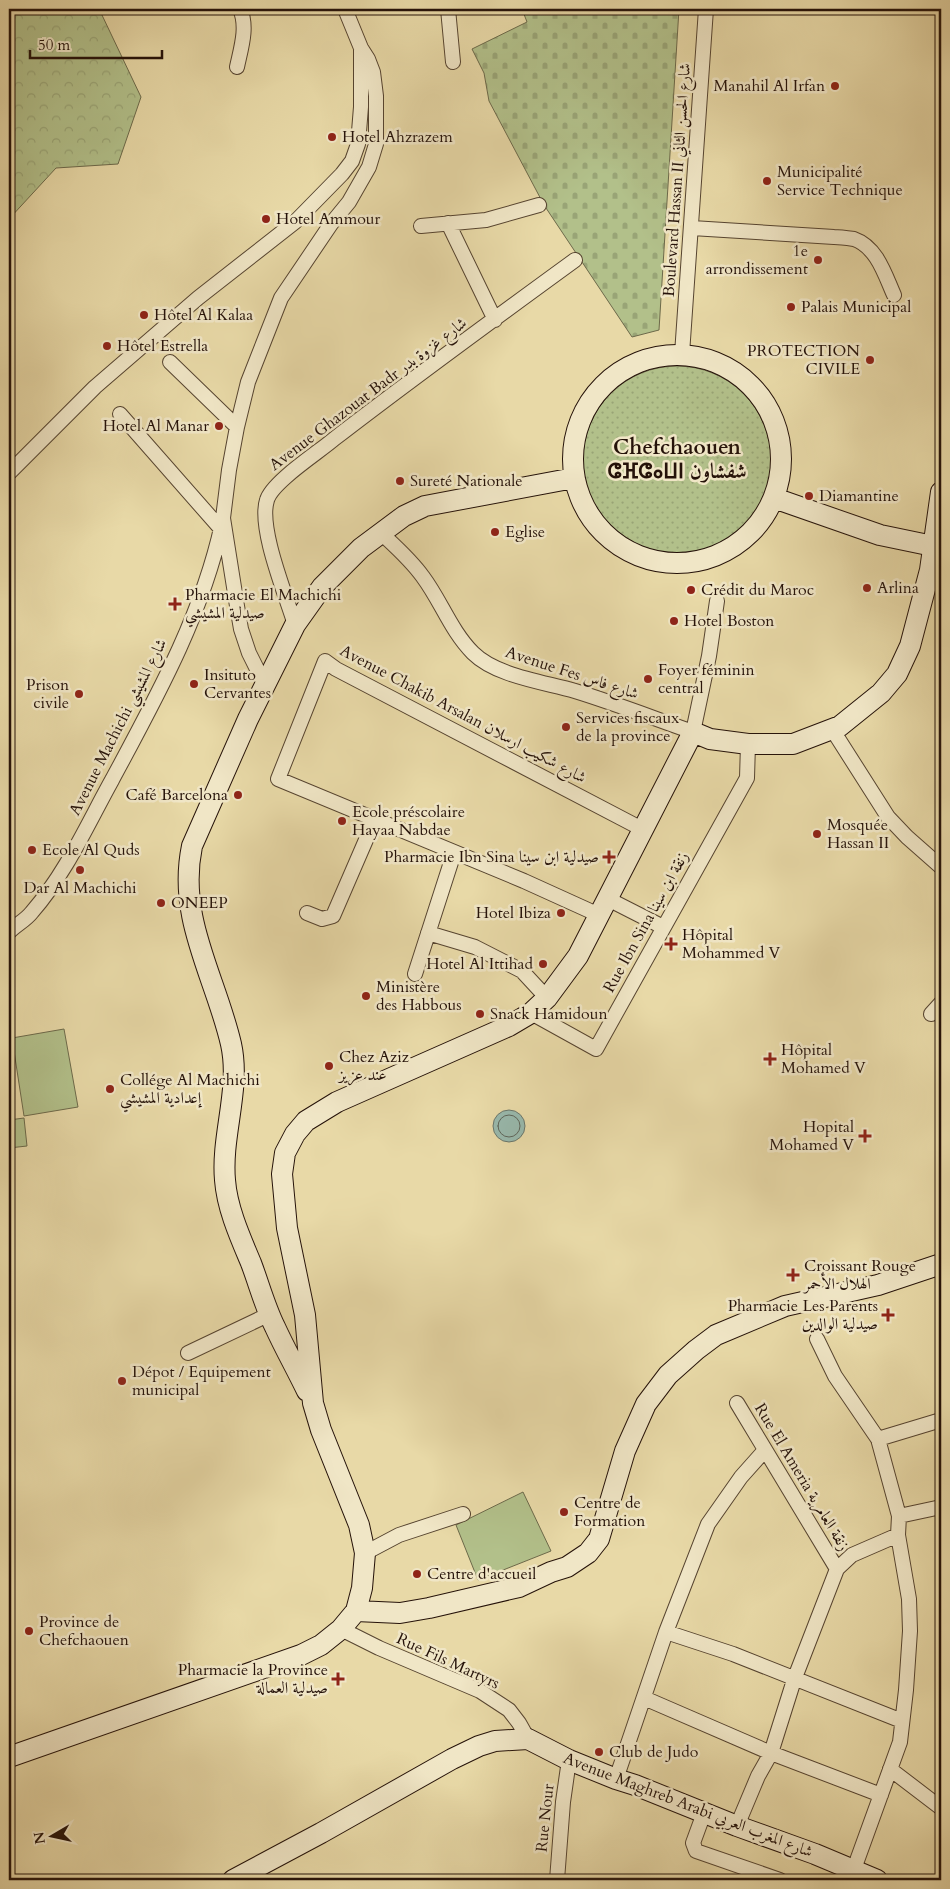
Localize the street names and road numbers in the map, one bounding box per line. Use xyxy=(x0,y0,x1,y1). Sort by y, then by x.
street label: Boulevard Hassan II شارع الحسن الثاني xyxy=(658,62,698,298)
street label: Avenue Ghazouat Badr شارع غزوة بدر xyxy=(265,312,473,477)
street label: Avenue Machichi شارع المشيشي xyxy=(64,635,176,821)
street label: Avenue Chakib Arsalan شارع شكيب ارسلان xyxy=(335,640,590,790)
street label: Avenue Fes شارع فاس xyxy=(502,641,641,707)
street label: Rue Ibn Sina زنقة ابن سينا xyxy=(598,848,694,996)
street label: Rue El Ameria زنقة العامرية xyxy=(749,1399,855,1555)
street label: Rue Fils Martyrs xyxy=(393,1628,503,1694)
street label: Avenue Maghreb Arabi شارع المغرب العربي xyxy=(559,1747,816,1865)
street label: Rue Nour xyxy=(530,1783,560,1853)

